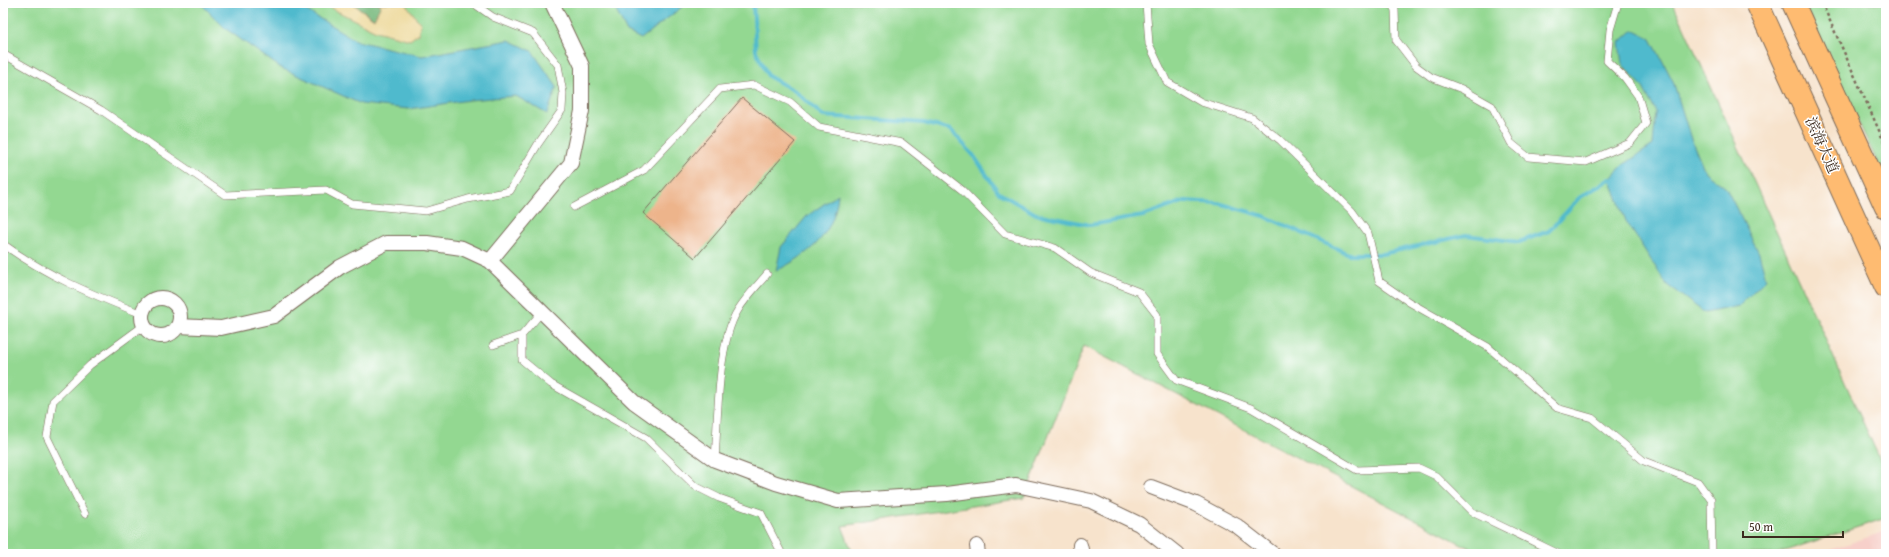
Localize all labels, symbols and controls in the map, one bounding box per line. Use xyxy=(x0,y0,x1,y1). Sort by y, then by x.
street label: 滨海大道 xyxy=(1801,113,1844,176)
scale bar xyxy=(1743,513,1843,539)
text: 50 m xyxy=(1749,518,1773,535)

